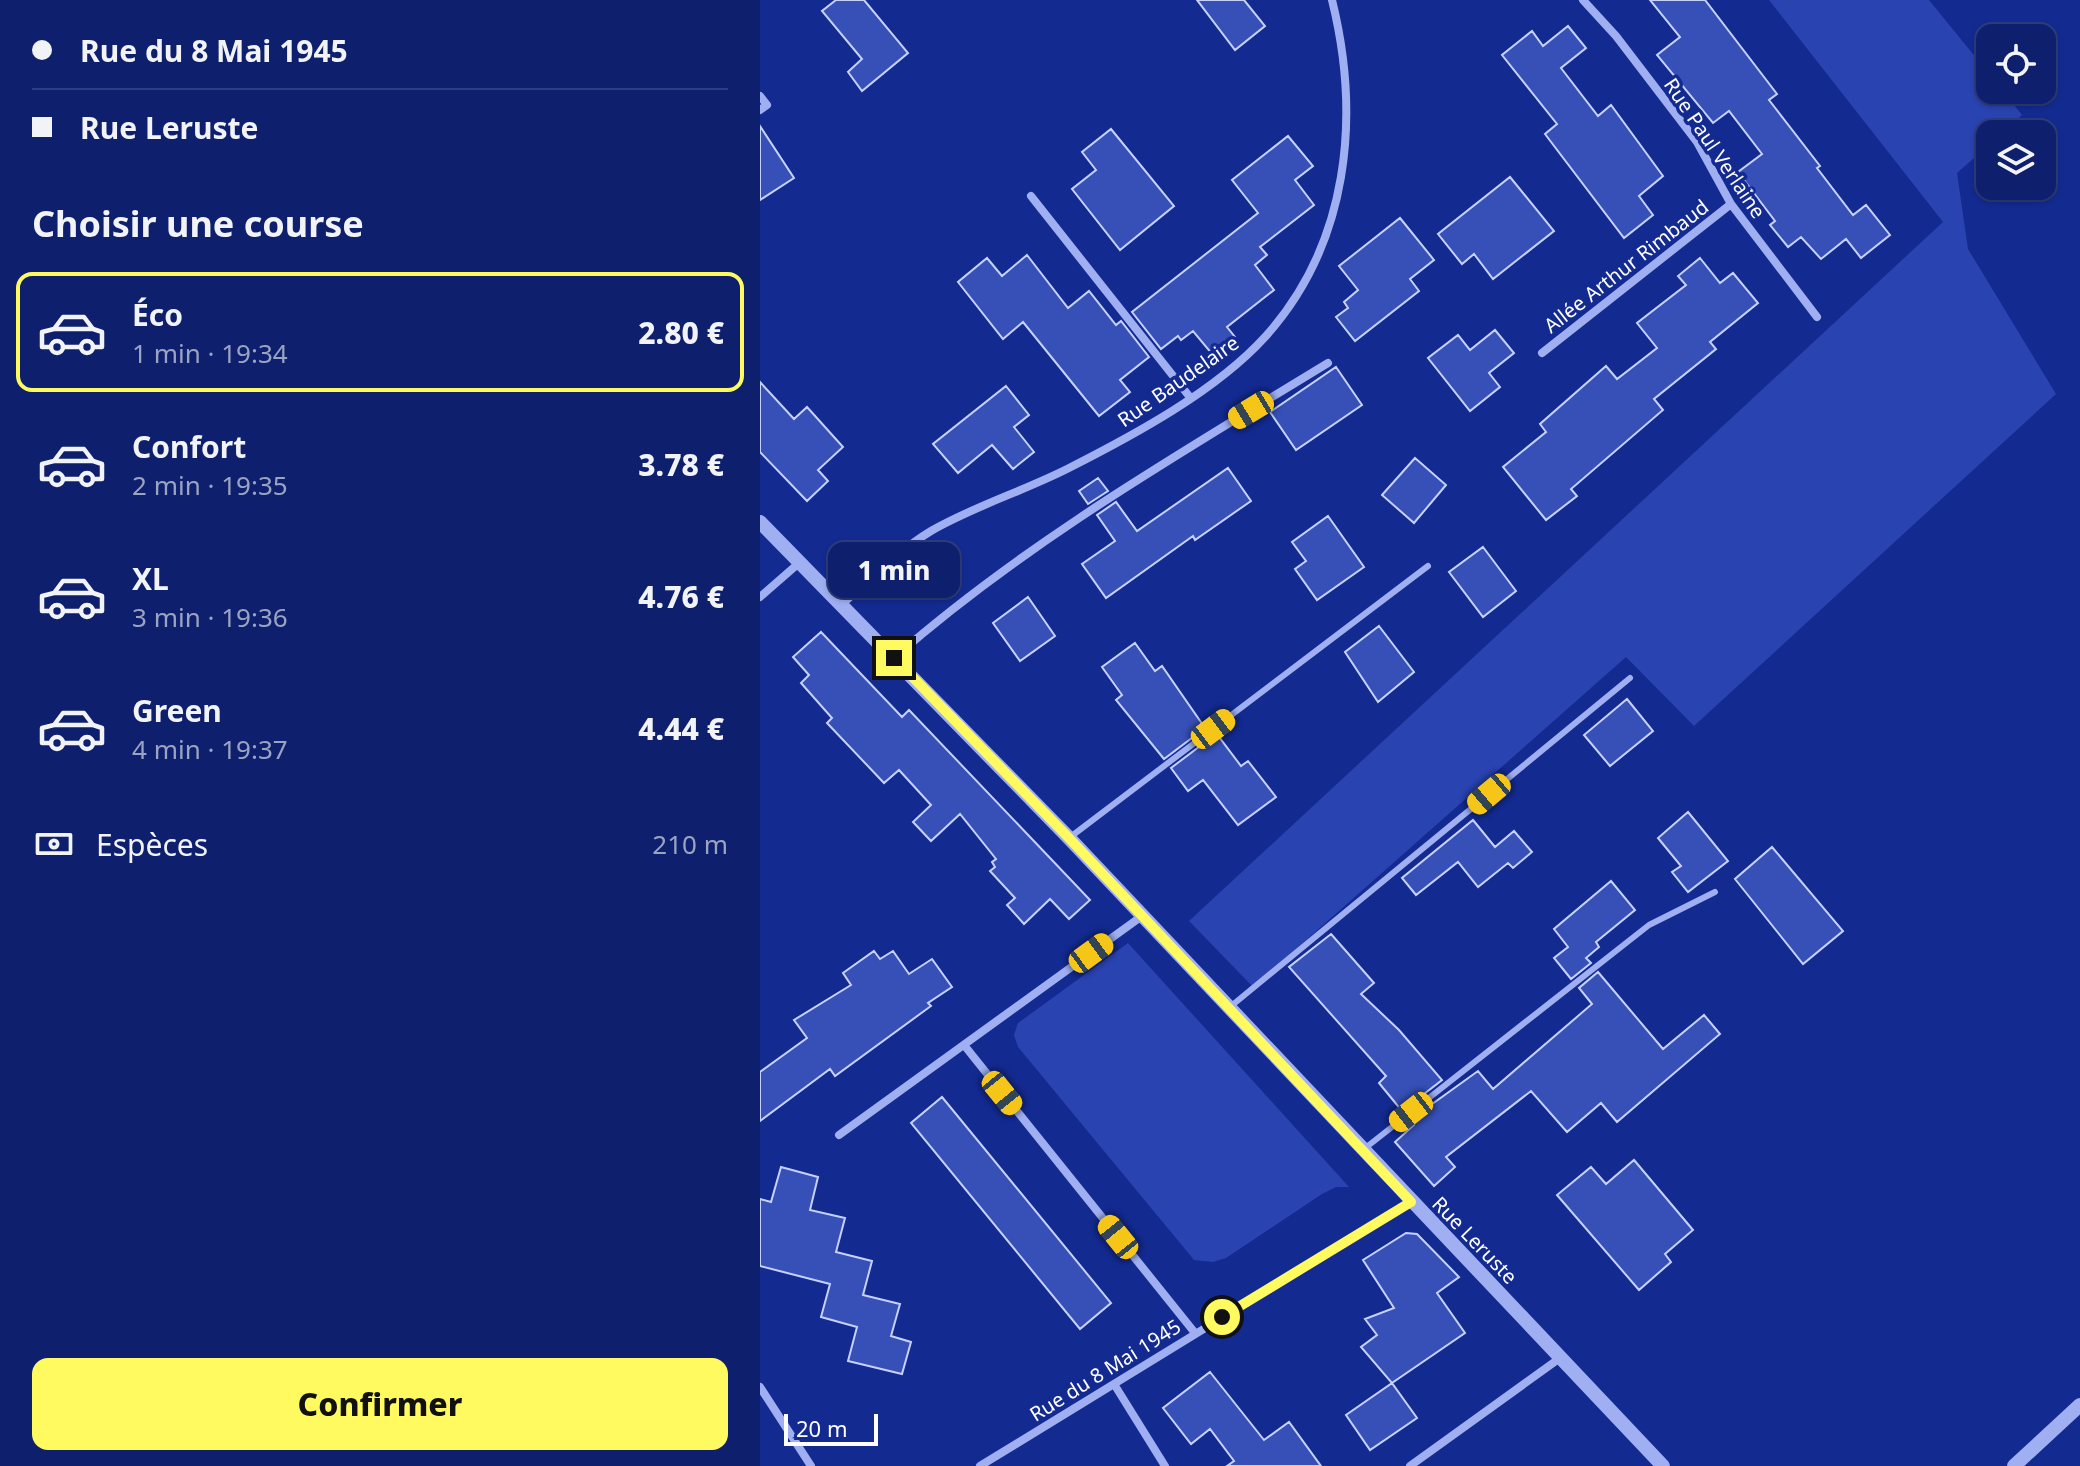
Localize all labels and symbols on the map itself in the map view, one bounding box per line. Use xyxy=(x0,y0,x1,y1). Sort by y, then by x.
street label: Rue Paul Verlaine xyxy=(1658,73,1772,223)
street label: Allée Arthur Rimbaud xyxy=(1538,193,1714,339)
street label: Rue Baudelaire xyxy=(1112,329,1244,433)
car xyxy=(1224,387,1278,433)
callout: 1 min xyxy=(828,542,960,598)
route end xyxy=(876,640,912,676)
car xyxy=(1187,705,1239,753)
car xyxy=(1463,769,1515,819)
car xyxy=(1065,929,1117,977)
car xyxy=(978,1067,1026,1119)
car xyxy=(1385,1088,1437,1136)
street label: Rue Leruste xyxy=(1426,1190,1524,1290)
car xyxy=(1094,1211,1142,1263)
route start xyxy=(1204,1299,1240,1335)
street label: Rue du 8 Mai 1945 xyxy=(1024,1313,1186,1427)
scale bar xyxy=(784,1410,878,1446)

